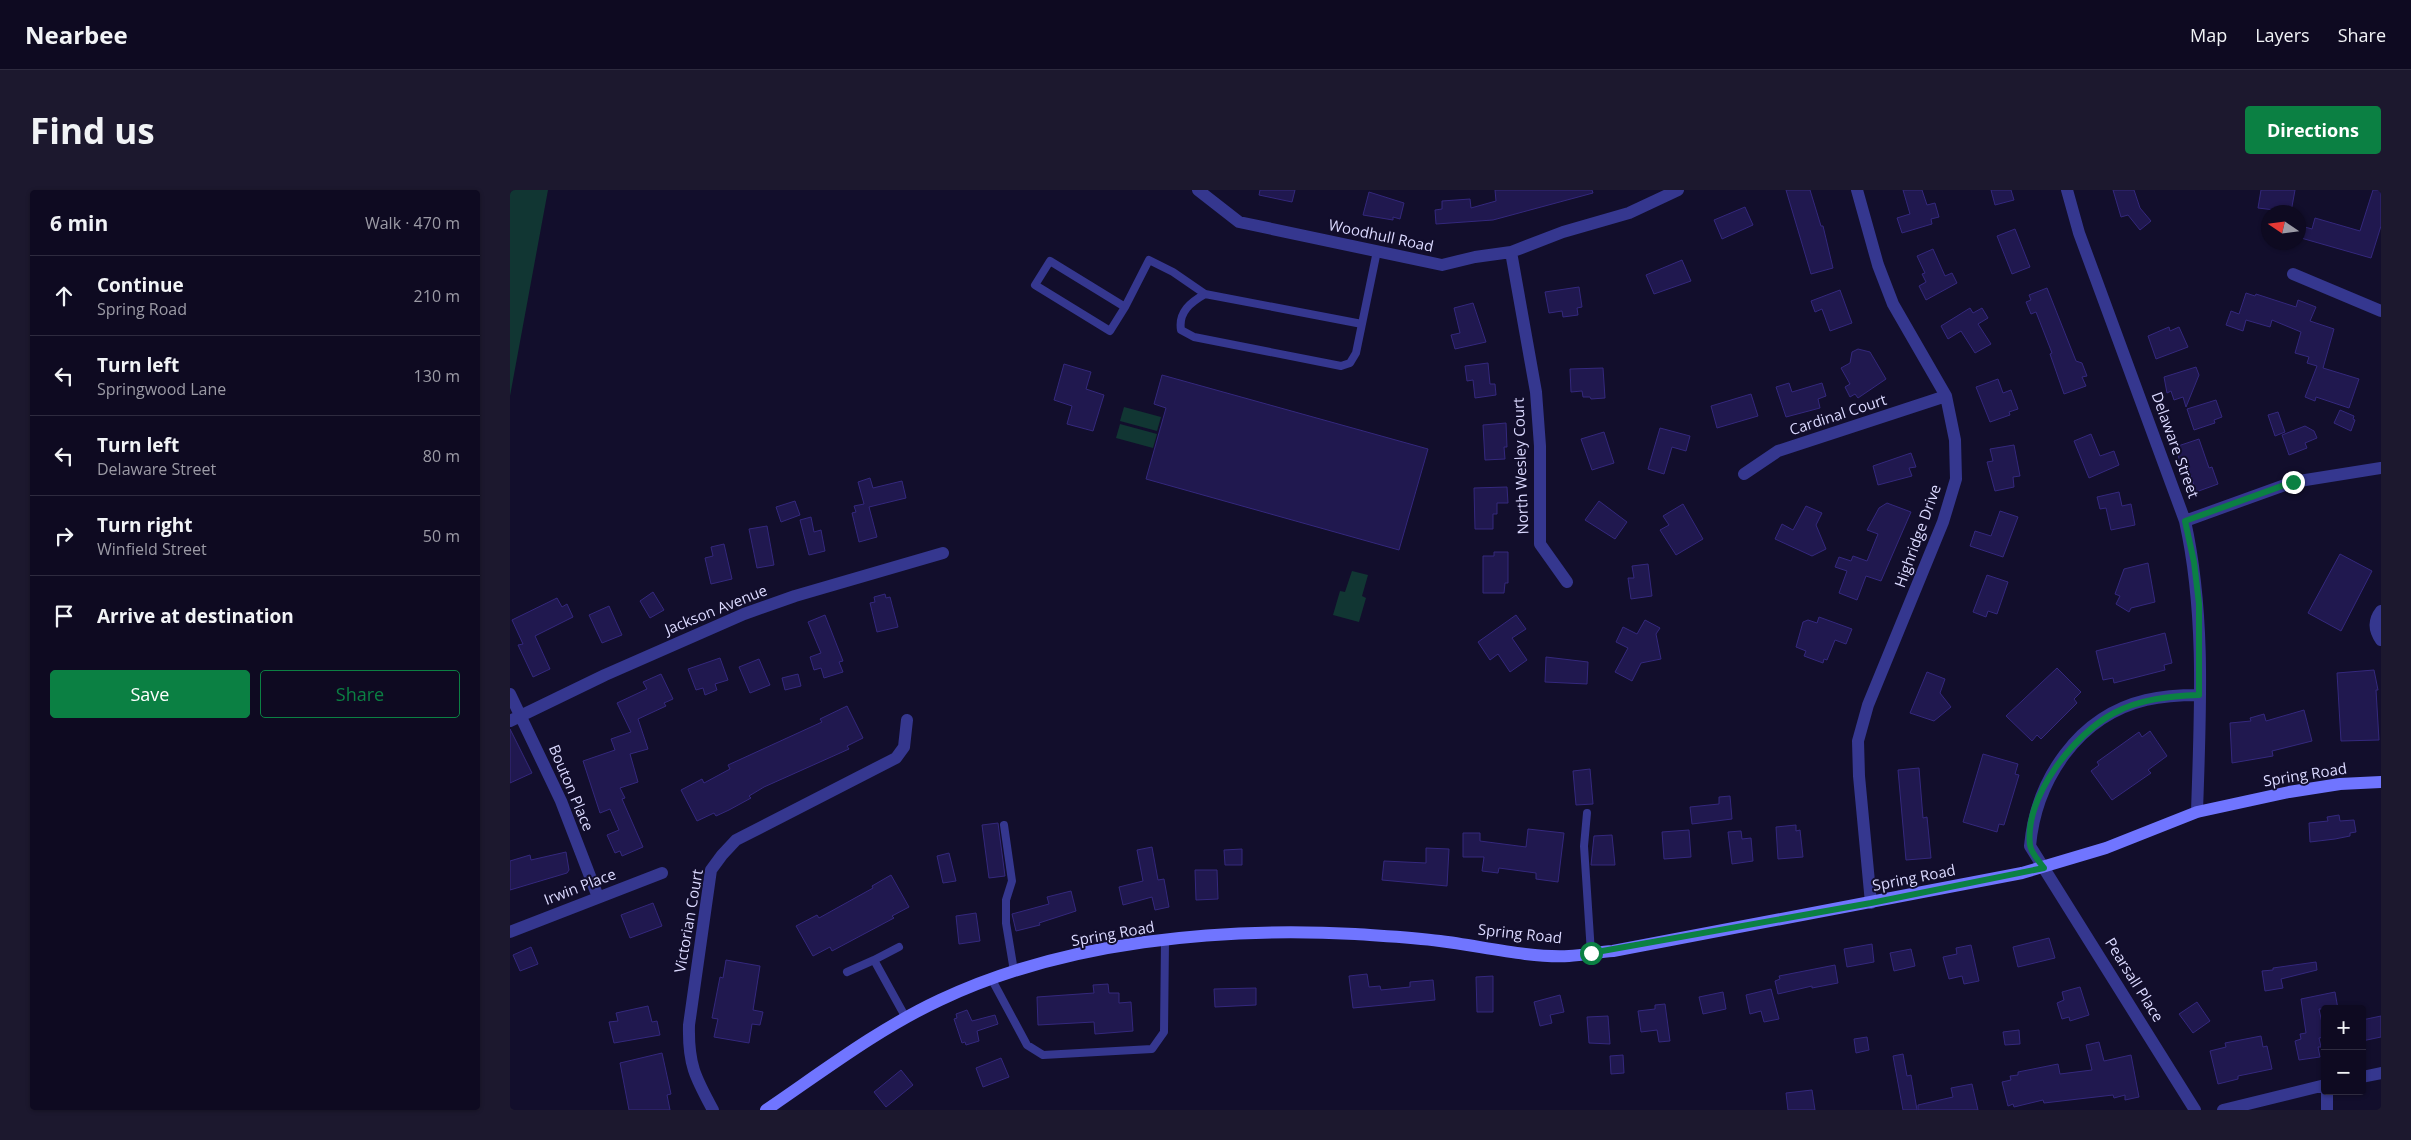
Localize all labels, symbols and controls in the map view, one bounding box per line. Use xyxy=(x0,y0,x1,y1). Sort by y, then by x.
text: Nearbee xyxy=(25,18,128,51)
text: Map xyxy=(2190,23,2227,47)
text: Layers xyxy=(2255,23,2310,47)
text: Share xyxy=(2338,23,2386,47)
button: Directions xyxy=(2245,106,2381,154)
text: Find us xyxy=(30,107,155,154)
north arrow xyxy=(2261,205,2306,250)
text: 6 min xyxy=(50,209,108,237)
text: Walk · 470 m xyxy=(365,212,460,234)
street label: Woodhull Road xyxy=(1327,214,1435,256)
text: Continue xyxy=(97,272,184,298)
icon: ahead xyxy=(50,282,78,310)
text: 210 m xyxy=(414,285,460,307)
text: Spring Road xyxy=(97,298,187,320)
text: Turn left xyxy=(97,352,179,378)
icon: left xyxy=(50,362,78,390)
text: 130 m xyxy=(414,365,460,387)
text: Springwood Lane xyxy=(97,378,226,400)
street label: Cardinal Court xyxy=(1786,389,1889,439)
street label: Delaware Street xyxy=(2147,389,2204,501)
street label: North Wesley Court xyxy=(1508,397,1532,535)
text: Turn left xyxy=(97,432,179,458)
icon: left xyxy=(50,442,78,470)
text: 80 m xyxy=(423,445,460,467)
text: Delaware Street xyxy=(97,458,216,480)
route end xyxy=(2282,471,2305,494)
street label: Highridge Drive xyxy=(1889,481,1945,590)
text: Turn right xyxy=(97,512,192,538)
icon: right xyxy=(50,522,78,550)
text: 50 m xyxy=(423,525,460,547)
text: Winfield Street xyxy=(97,538,207,560)
street label: Jackson Avenue xyxy=(660,579,770,639)
icon: arrive xyxy=(50,602,78,630)
text: Arrive at destination xyxy=(97,603,294,629)
button: Save xyxy=(50,670,250,718)
button: Share xyxy=(260,670,460,718)
street label: Bouton Place xyxy=(545,741,599,834)
street label: Spring Road xyxy=(2262,758,2348,790)
street label: Spring Road xyxy=(1870,859,1957,895)
street label: Irwin Place xyxy=(541,863,619,909)
street label: Victorian Court xyxy=(669,867,707,974)
street label: Spring Road xyxy=(1070,916,1156,950)
street label: Spring Road xyxy=(1477,919,1563,947)
street label: Pearsall Place xyxy=(2101,934,2169,1025)
route start xyxy=(1580,942,1603,965)
map controls xyxy=(2321,1005,2366,1095)
button: + xyxy=(2321,1005,2366,1050)
button: − xyxy=(2321,1050,2366,1095)

